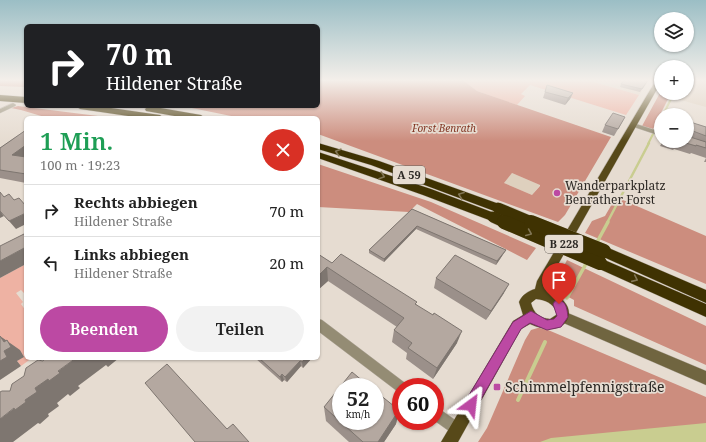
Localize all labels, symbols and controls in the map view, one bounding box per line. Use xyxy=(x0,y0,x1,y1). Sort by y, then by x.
map controls xyxy=(654,12,694,148)
button: layers xyxy=(654,12,694,52)
text: 70 m xyxy=(106,35,173,73)
icon: right xyxy=(40,40,92,92)
button: + xyxy=(654,60,694,100)
text: Hildener Straße xyxy=(106,71,242,95)
button: − xyxy=(654,108,694,148)
park label: Forst Benrath xyxy=(411,121,476,135)
text: 1 Min. xyxy=(40,124,113,157)
button: close xyxy=(262,129,304,171)
one-way arrow xyxy=(335,148,342,157)
text: 100 m · 19:23 xyxy=(40,156,120,174)
road number: A 59 xyxy=(393,166,425,184)
one-way arrow xyxy=(378,171,385,179)
place label: Wanderparkplatz Benrather Forst xyxy=(565,177,666,208)
marker: Wanderparkplatz Benrather Forst xyxy=(552,188,562,198)
one-way arrow xyxy=(458,191,465,199)
text: Rechts abbiegen xyxy=(74,192,198,212)
icon: right xyxy=(40,200,62,222)
text: 70 m xyxy=(269,201,304,221)
text: Hildener Straße xyxy=(74,212,172,230)
one-way arrow xyxy=(525,228,532,236)
road number: B 228 xyxy=(545,235,583,253)
text: Links abbiegen xyxy=(74,244,189,264)
icon: left xyxy=(40,252,62,274)
text: 20 m xyxy=(269,253,304,273)
pin xyxy=(542,263,576,304)
text: Hildener Straße xyxy=(74,264,172,282)
icon: arrive xyxy=(548,269,570,291)
one-way arrow xyxy=(631,274,638,282)
button: Beenden xyxy=(40,306,168,352)
button: Teilen xyxy=(176,306,304,352)
place label: Schimmelpfennigstraße xyxy=(505,377,664,396)
speed limit sign: 60 xyxy=(392,378,444,430)
marker: Schimmelpfennigstraße xyxy=(492,382,502,392)
position arrow xyxy=(450,384,492,426)
text: 52 xyxy=(347,385,369,412)
text: km/h xyxy=(346,407,370,421)

